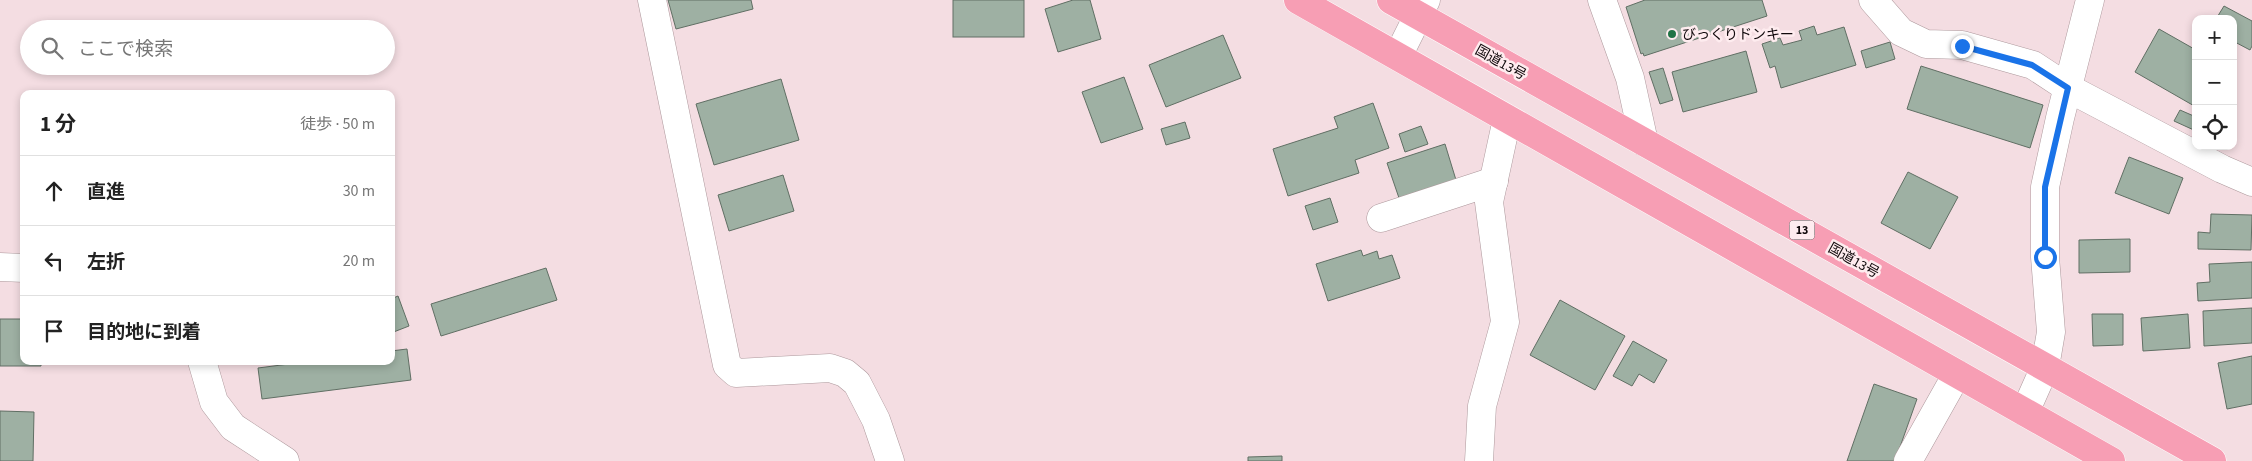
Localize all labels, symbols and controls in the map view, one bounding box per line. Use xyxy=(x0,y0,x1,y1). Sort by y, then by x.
map controls xyxy=(2192,15,2237,150)
button: + xyxy=(2192,15,2237,60)
search box xyxy=(20,20,395,75)
place label: びっくりドンキー xyxy=(1682,25,1794,45)
marker: びっくりドンキー xyxy=(1666,28,1678,40)
icon: search xyxy=(38,34,66,62)
route end xyxy=(1951,35,1974,58)
text: ここで検索 xyxy=(78,36,173,63)
street label: 国道13号 xyxy=(1471,41,1530,85)
button: − xyxy=(2192,60,2237,105)
button: locate xyxy=(2192,105,2237,150)
text: 1 分 xyxy=(40,109,76,139)
text: 徒歩 · 50 m xyxy=(300,113,375,135)
icon: ahead xyxy=(40,177,68,205)
text: 直進 xyxy=(87,179,125,206)
text: 30 m xyxy=(343,180,375,202)
road number: 13 xyxy=(1790,220,1814,240)
street label: 国道13号 xyxy=(1824,239,1883,283)
route start xyxy=(2034,246,2057,269)
icon: left xyxy=(40,247,68,275)
text: 左折 xyxy=(87,249,125,276)
text: 20 m xyxy=(343,250,375,272)
icon: arrive xyxy=(40,317,68,345)
text: 目的地に到着 xyxy=(87,319,201,346)

